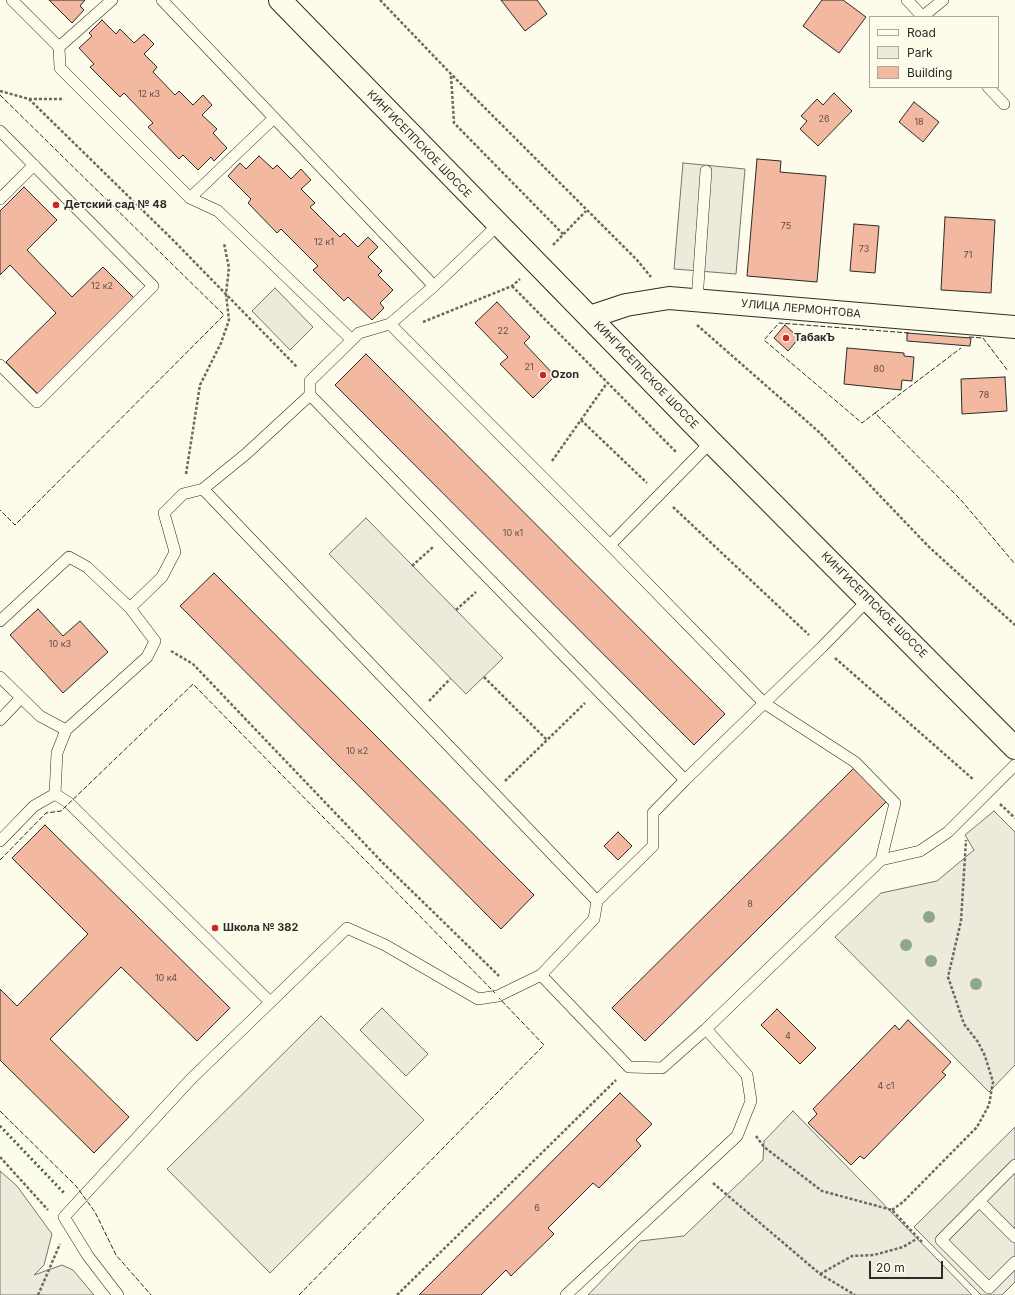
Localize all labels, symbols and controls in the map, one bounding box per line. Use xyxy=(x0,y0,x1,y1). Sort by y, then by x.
legend xyxy=(869,16,999,88)
text: Road xyxy=(907,25,936,40)
text: Park xyxy=(907,45,933,60)
text: Building xyxy=(907,65,952,80)
street label: КИНГИСЕППСКОЕ ШОССЕ xyxy=(364,88,474,200)
house number: 12 к3 xyxy=(138,89,160,99)
house number: 26 xyxy=(818,114,830,124)
house number: 18 xyxy=(914,117,924,127)
place label: Детский сад № 48 xyxy=(64,198,167,212)
marker: Детский сад № 48 xyxy=(51,200,61,210)
house number: 75 xyxy=(781,221,791,231)
house number: 12 к1 xyxy=(314,237,334,247)
house number: 73 xyxy=(859,244,869,254)
house number: 71 xyxy=(964,250,972,260)
house number: 12 к2 xyxy=(91,281,113,291)
street label: УЛИЦА ЛЕРМОНТОВА xyxy=(740,297,862,321)
street label: КИНГИСЕППСКОЕ ШОССЕ xyxy=(591,319,701,431)
house number: 22 xyxy=(498,326,508,336)
place label: ТабакЪ xyxy=(794,331,835,345)
marker: ТабакЪ xyxy=(781,333,791,343)
house number: 21 xyxy=(524,362,534,372)
house number: 80 xyxy=(873,364,885,374)
place label: Ozon xyxy=(551,368,579,382)
marker: Ozon xyxy=(538,370,548,380)
house number: 78 xyxy=(979,390,989,400)
house number: 10 к1 xyxy=(503,528,523,538)
street label: КИНГИСЕППСКОЕ ШОССЕ xyxy=(818,549,930,661)
house number: 10 к3 xyxy=(49,639,71,649)
house number: 10 к2 xyxy=(346,746,368,756)
house number: 8 xyxy=(747,899,753,909)
place label: Школа № 382 xyxy=(223,921,298,935)
marker: Школа № 382 xyxy=(210,923,220,933)
house number: 10 к4 xyxy=(155,973,177,983)
house number: 4 xyxy=(785,1031,791,1041)
house number: 4 с1 xyxy=(878,1081,894,1091)
house number: 6 xyxy=(534,1203,540,1213)
scale bar xyxy=(871,1253,945,1279)
text: 20 m xyxy=(876,1260,905,1275)

